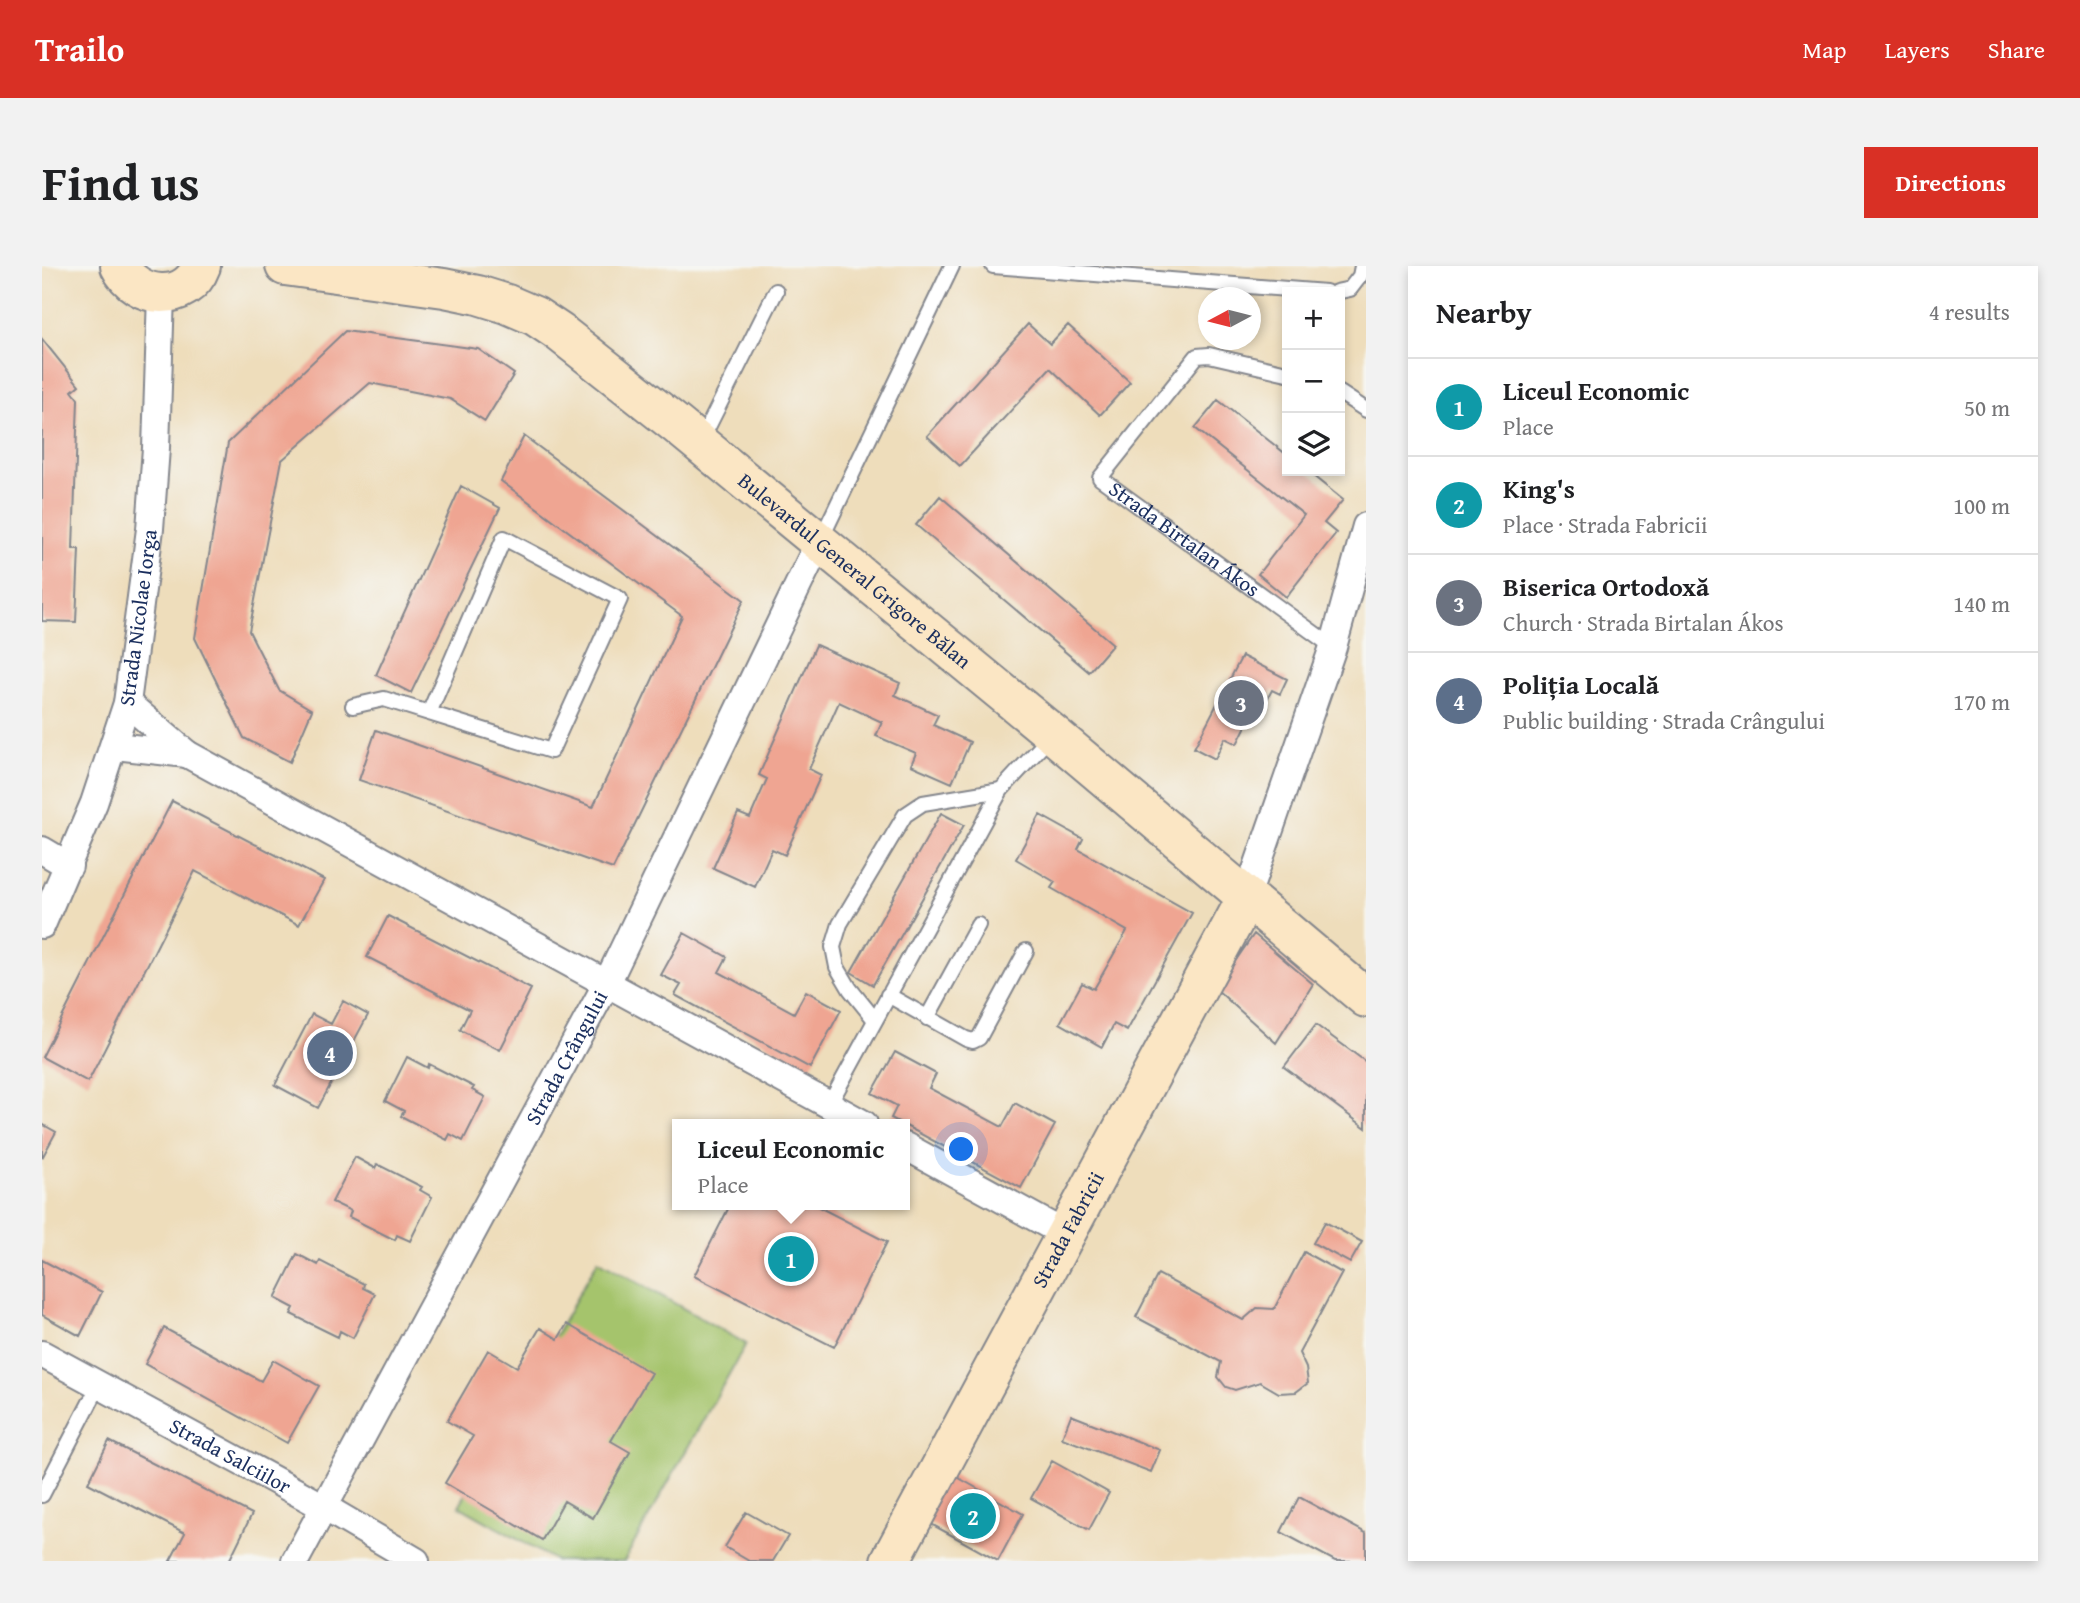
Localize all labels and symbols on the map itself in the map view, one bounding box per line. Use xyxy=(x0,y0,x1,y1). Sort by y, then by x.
north arrow xyxy=(1198,287,1261,350)
street label: Bulevardul General Grigore Bălan xyxy=(732,465,978,676)
street label: Strada Birtalan Ákos xyxy=(1103,473,1266,604)
street label: Strada Nicolae Iorga xyxy=(111,527,165,708)
pin: 3 xyxy=(1218,677,1264,729)
street label: Strada Crângului xyxy=(517,985,615,1130)
pin: 4 xyxy=(307,1027,353,1079)
your location xyxy=(944,1132,978,1166)
street label: Strada Fabricii xyxy=(1024,1166,1112,1293)
pin: 1 xyxy=(768,1233,814,1285)
street label: Strada Salciilor xyxy=(164,1410,297,1501)
pin: 2 xyxy=(950,1490,996,1542)

